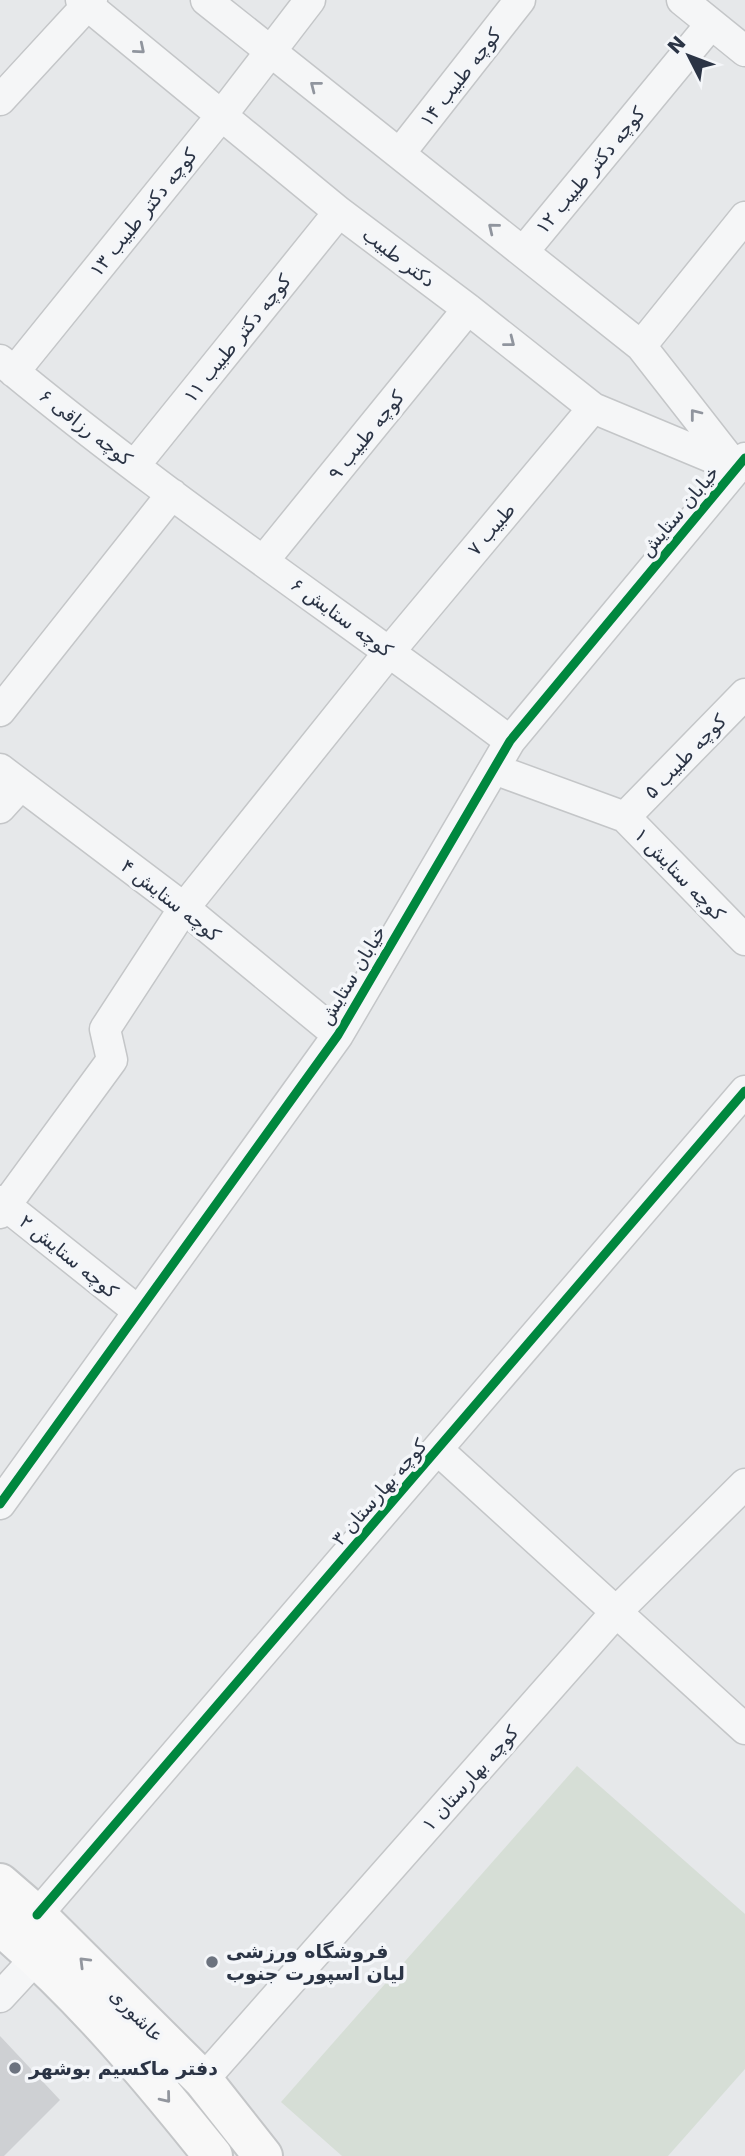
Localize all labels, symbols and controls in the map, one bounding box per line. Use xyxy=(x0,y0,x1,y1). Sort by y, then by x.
north arrow xyxy=(654,21,724,91)
street label: کوچه طبیب ۱۴ xyxy=(415,23,507,131)
text: N xyxy=(663,31,690,58)
one-way arrow xyxy=(131,41,144,53)
one-way arrow xyxy=(311,81,323,94)
street label: کوچه دکتر طبیب ۱۲ xyxy=(531,102,651,238)
street label: کوچه دکتر طبیب ۱۳ xyxy=(85,143,203,281)
street label: دکتر طبیب xyxy=(358,223,440,292)
one-way arrow xyxy=(488,224,501,236)
street label: کوچه دکتر طبیب ۱۱ xyxy=(179,269,297,407)
one-way arrow xyxy=(503,334,515,347)
street label: کوچه رزاقی ۶ xyxy=(35,384,138,471)
street label: کوچه طبیب ۹ xyxy=(323,385,410,485)
one-way arrow xyxy=(690,410,703,422)
street label: خیابان ستایش xyxy=(635,461,724,561)
street label: طبیب ۷ xyxy=(463,498,519,560)
street label: کوچه ستایش ۶ xyxy=(286,573,398,663)
street label: کوچه طبیب ۵ xyxy=(639,709,732,803)
street label: کوچه ستایش ۱ xyxy=(630,823,730,926)
street label: کوچه ستایش ۴ xyxy=(116,854,226,947)
street label: خیابان ستایش xyxy=(314,922,391,1029)
street label: کوچه ستایش ۲ xyxy=(15,1210,123,1304)
street label: کوچه بهارستان ۳ xyxy=(327,1434,432,1550)
street label: کوچه بهارستان ۱ xyxy=(417,1720,524,1836)
place label: فروشگاه ورزشی لیان اسپورت جنوب xyxy=(226,1940,405,1985)
marker: فروشگاه ورزشی لیان اسپورت جنوب xyxy=(204,1954,220,1970)
one-way arrow xyxy=(80,1957,93,1970)
street label: عاشوری xyxy=(105,1984,168,2047)
place label: دفتر ماکسیم بوشهر xyxy=(28,2057,218,2080)
marker: دفتر ماکسیم بوشهر xyxy=(7,2060,23,2076)
one-way arrow xyxy=(158,2091,171,2103)

